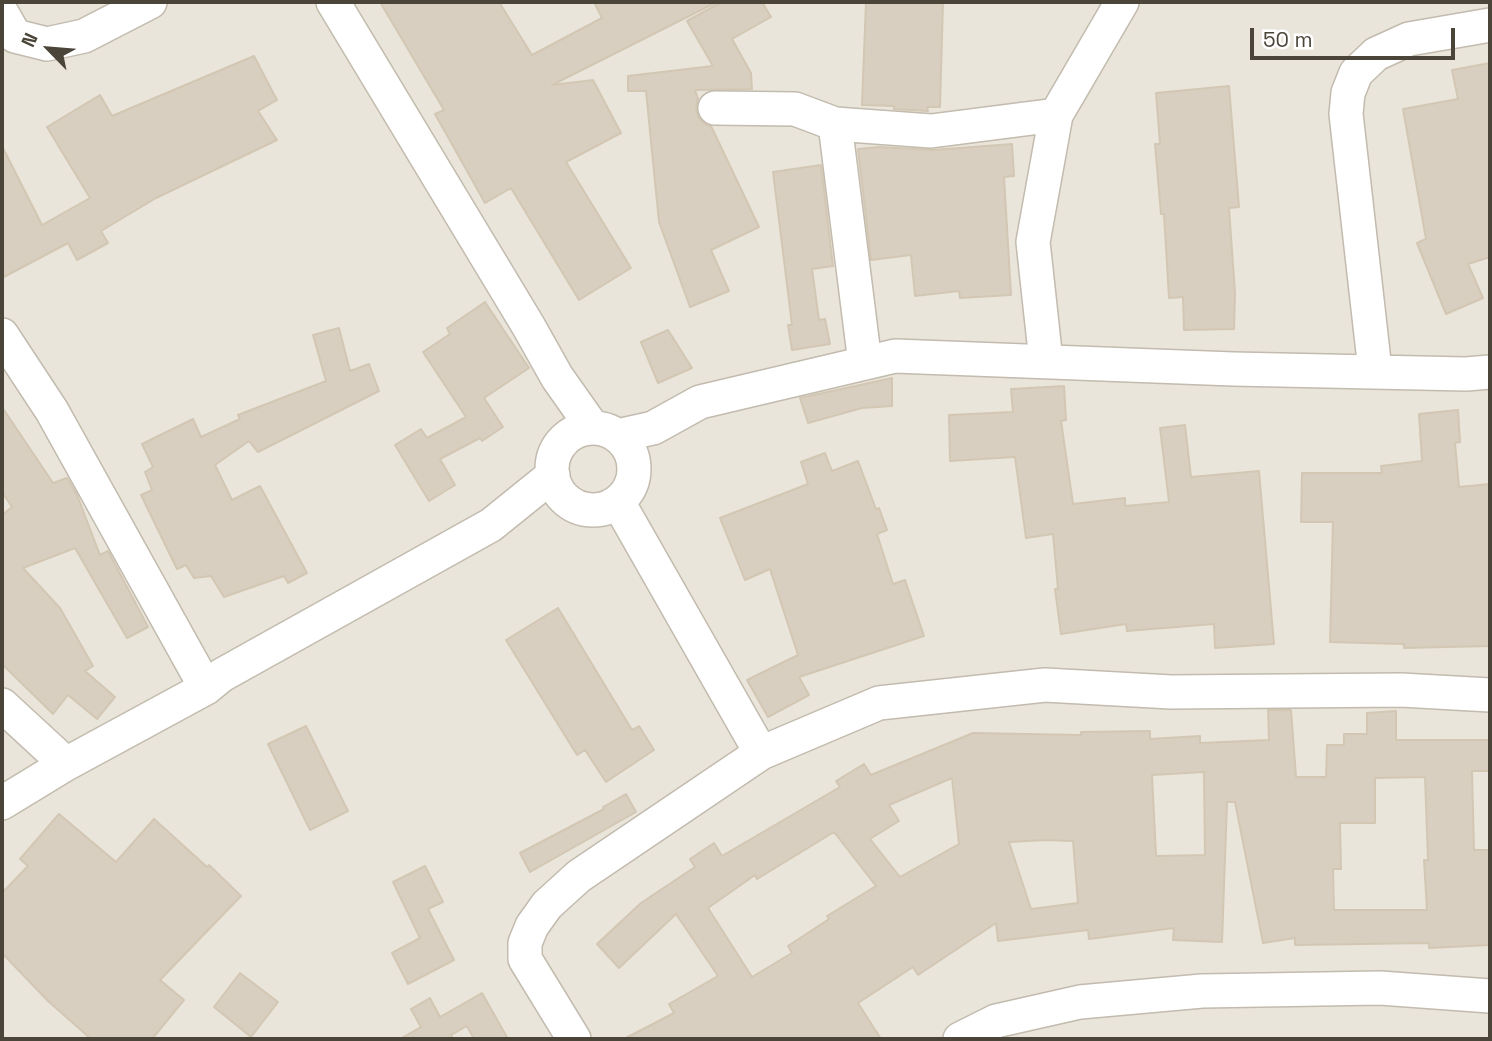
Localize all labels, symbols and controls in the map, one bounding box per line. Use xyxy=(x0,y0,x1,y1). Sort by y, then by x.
north arrow xyxy=(14,14,84,84)
scale bar xyxy=(1254,14,1459,58)
text: 50 m xyxy=(1263,26,1313,53)
text: N xyxy=(15,29,44,51)

